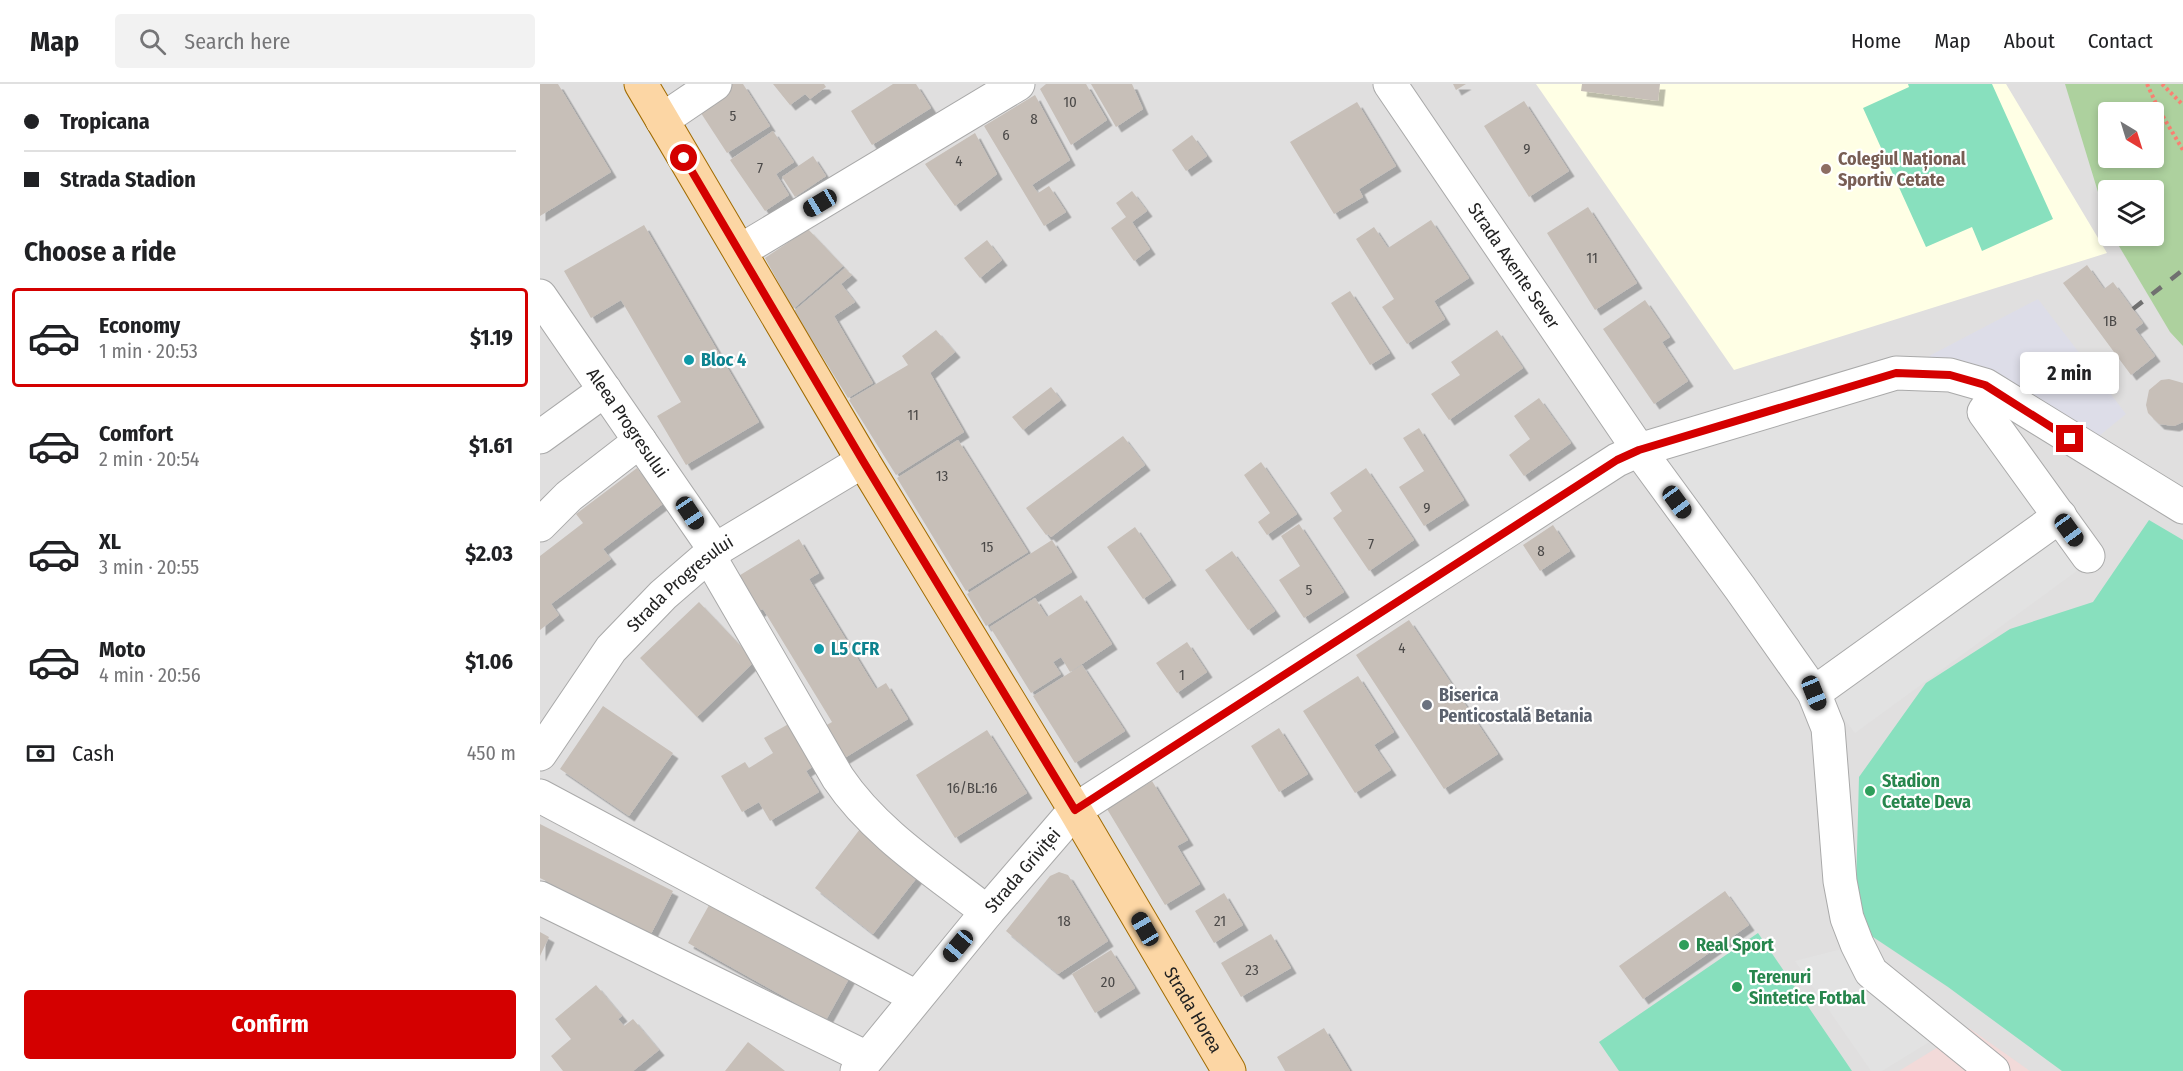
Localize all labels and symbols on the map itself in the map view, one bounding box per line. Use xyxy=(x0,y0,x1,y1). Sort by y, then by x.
house number: 10 xyxy=(1063,93,1077,111)
north arrow xyxy=(2098,102,2164,168)
house number: 5 xyxy=(730,107,737,125)
house number: 8 xyxy=(1030,110,1038,128)
house number: 6 xyxy=(1002,126,1010,144)
house number: 9 xyxy=(1523,140,1531,158)
route start xyxy=(670,144,697,171)
place label: Colegiul Național Sportiv Cetate xyxy=(1838,148,1966,191)
house number: 4 xyxy=(955,152,963,170)
house number: 7 xyxy=(757,159,763,177)
marker: Colegiul Național Sportiv Cetate xyxy=(1819,162,1833,176)
car xyxy=(800,186,840,220)
street label: Strada Axente Sever xyxy=(1463,199,1565,334)
house number: 11 xyxy=(1586,249,1598,267)
house number: 1B xyxy=(2103,312,2117,330)
place label: Bloc 4 xyxy=(701,349,746,371)
callout: 2 min xyxy=(2020,352,2120,394)
marker: Bloc 4 xyxy=(682,353,696,367)
street label: Aleea Progresului xyxy=(582,364,673,482)
house number: 11 xyxy=(907,406,919,424)
route end xyxy=(2056,425,2083,452)
house number: 13 xyxy=(936,467,949,485)
car xyxy=(1659,482,1695,522)
car xyxy=(672,493,708,533)
house number: 9 xyxy=(1423,499,1431,517)
car xyxy=(2051,510,2087,550)
street label: Strada Progresului xyxy=(622,531,737,637)
house number: 7 xyxy=(1368,535,1374,553)
house number: 15 xyxy=(981,538,993,556)
house number: 8 xyxy=(1537,542,1545,560)
house number: 5 xyxy=(1306,581,1313,599)
place label: L5 CFR xyxy=(831,638,880,660)
house number: 4 xyxy=(1398,639,1406,657)
marker: L5 CFR xyxy=(812,642,826,656)
house number: 1 xyxy=(1179,666,1185,684)
car xyxy=(1799,673,1829,713)
place label: Biserica Penticostală Betania xyxy=(1439,684,1593,727)
marker: Biserica Penticostală Betania xyxy=(1420,698,1434,712)
place label: Stadion Cetate Deva xyxy=(1882,770,1971,813)
house number: 16/BL:16 xyxy=(947,779,997,797)
marker: Stadion Cetate Deva xyxy=(1863,784,1877,798)
street label: Strada Griviței xyxy=(980,824,1065,918)
car xyxy=(1128,909,1162,949)
house number: 18 xyxy=(1057,912,1071,930)
house number: 21 xyxy=(1214,912,1226,930)
car xyxy=(940,926,976,966)
place label: Real Sport xyxy=(1696,934,1775,956)
marker: Real Sport xyxy=(1677,938,1691,952)
house number: 23 xyxy=(1245,961,1259,979)
street label: Strada Horea xyxy=(1159,963,1227,1057)
place label: Terenuri Sintetice Fotbal xyxy=(1749,966,1866,1009)
house number: 20 xyxy=(1101,973,1115,991)
marker: Terenuri Sintetice Fotbal xyxy=(1730,980,1744,994)

